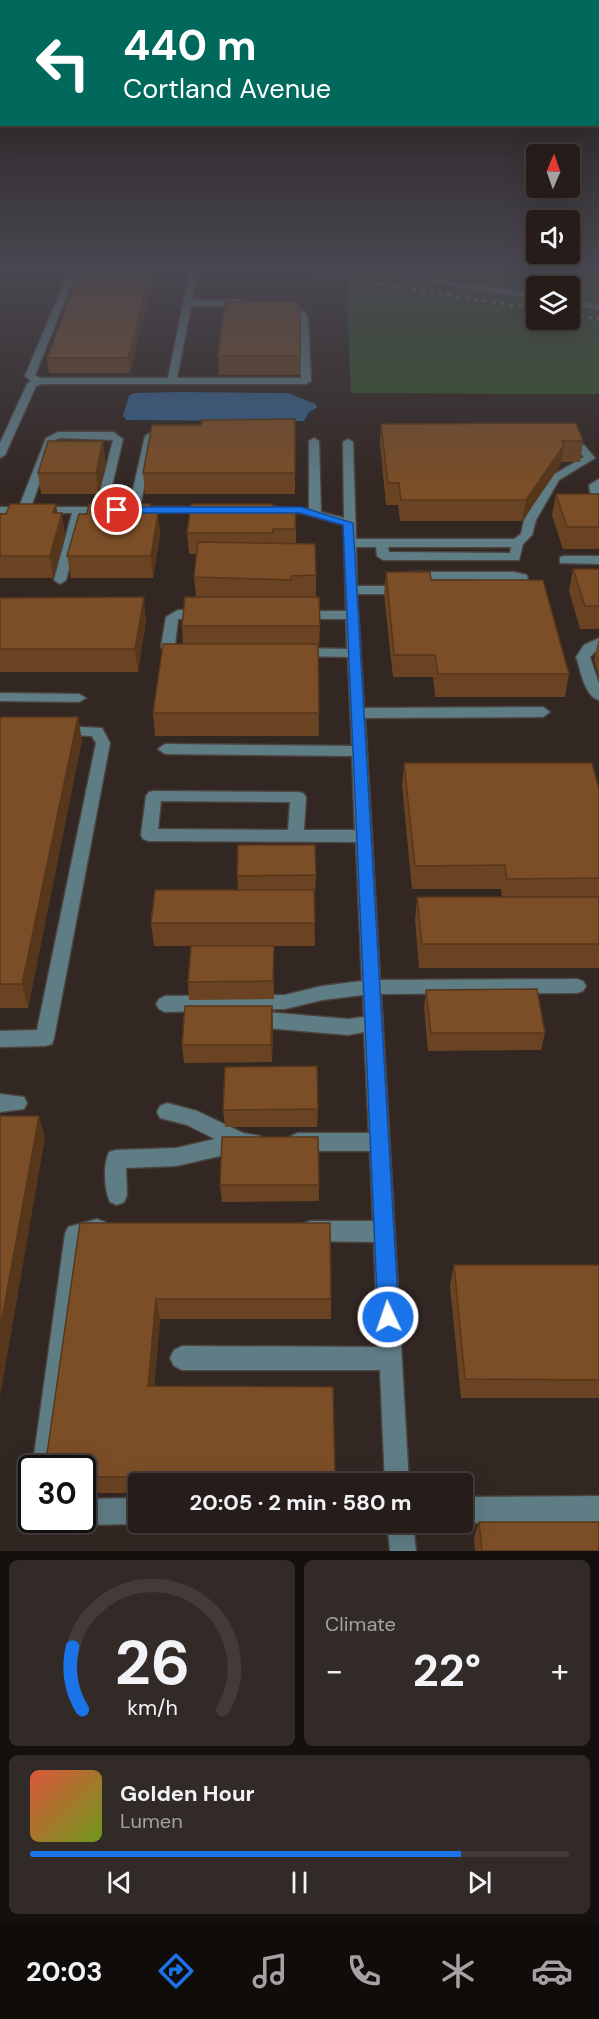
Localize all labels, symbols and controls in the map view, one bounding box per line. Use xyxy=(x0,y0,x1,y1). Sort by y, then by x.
text: 440 m xyxy=(123,18,257,73)
icon: left xyxy=(24,24,102,102)
text: Cortland Avenue xyxy=(123,71,331,106)
north arrow xyxy=(526,144,580,198)
map controls xyxy=(526,144,580,330)
button: sound xyxy=(526,210,580,264)
button: layers xyxy=(526,276,580,330)
pin xyxy=(91,484,142,535)
icon: arrive xyxy=(100,493,133,526)
position arrow xyxy=(356,1285,420,1349)
speed limit sign: 30 xyxy=(18,1455,96,1533)
text: 20:05 · 2 min · 580 m xyxy=(190,1488,411,1517)
text: Climate xyxy=(325,1611,396,1637)
text: 26 xyxy=(114,1622,190,1703)
text: 22° xyxy=(413,1641,481,1700)
text: − xyxy=(325,1649,343,1692)
text: + xyxy=(551,1649,569,1692)
text: km/h xyxy=(127,1694,177,1722)
text: Golden Hour xyxy=(120,1779,255,1808)
text: Lumen xyxy=(120,1808,183,1834)
icon: previous xyxy=(103,1866,136,1899)
icon: pause xyxy=(283,1866,316,1899)
icon: next xyxy=(463,1866,496,1899)
icon: directions xyxy=(155,1950,197,1992)
icon: music xyxy=(249,1950,291,1992)
icon: phone xyxy=(343,1950,385,1992)
icon: climate xyxy=(437,1950,479,1992)
icon: car xyxy=(531,1950,573,1992)
text: 20:03 xyxy=(26,1954,103,1989)

